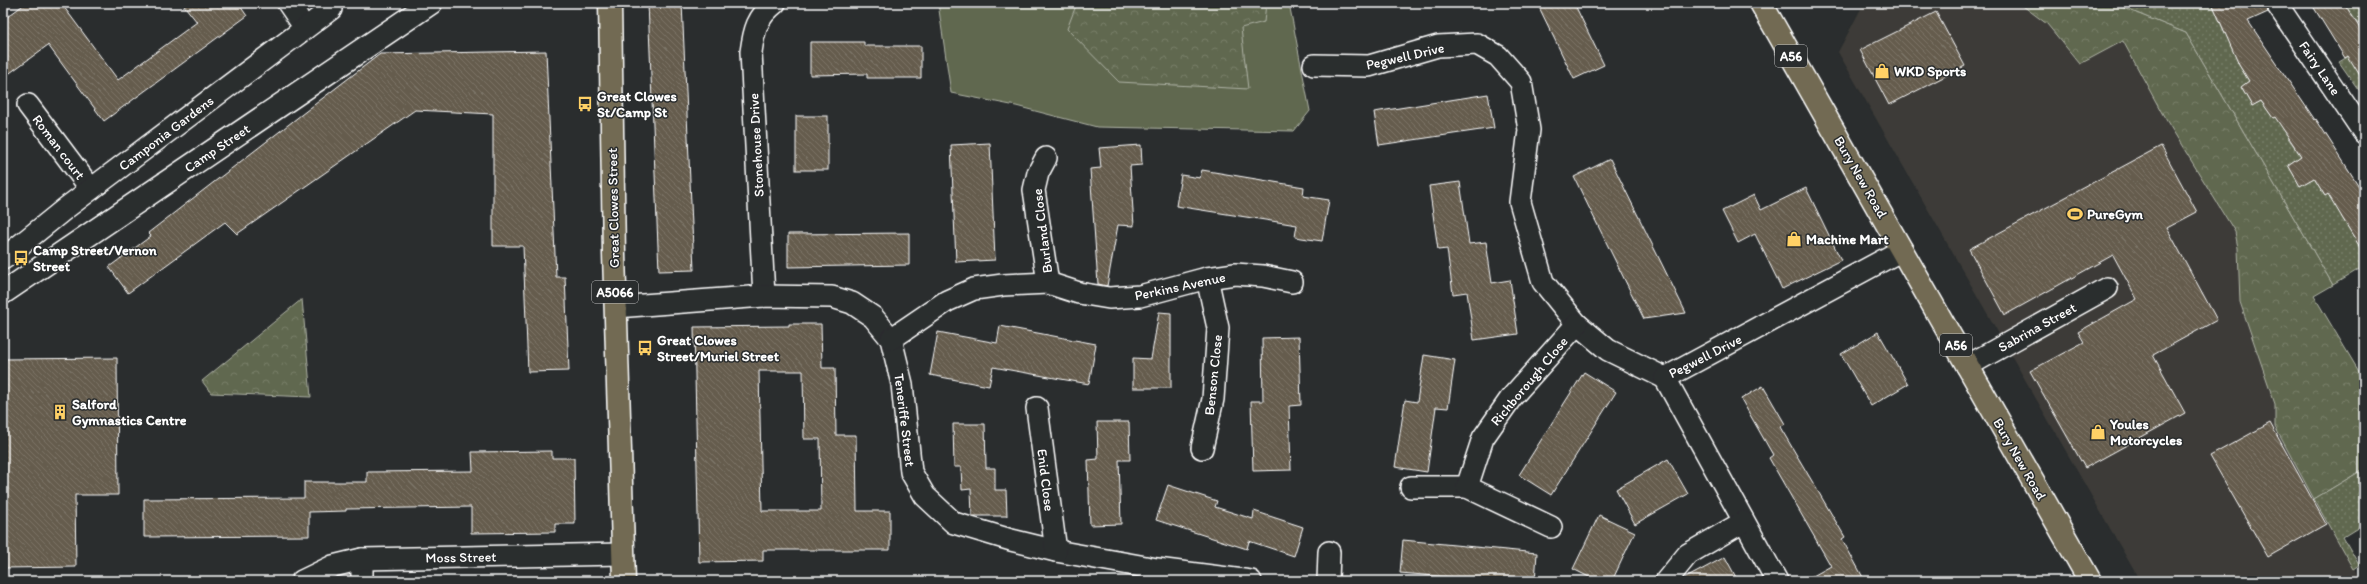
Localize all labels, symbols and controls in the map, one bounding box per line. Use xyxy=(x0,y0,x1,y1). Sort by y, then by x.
street label: Fairy Lane xyxy=(2295,38,2344,99)
street label: Pegwell Drive xyxy=(1364,39,1446,74)
road number: A56 xyxy=(1775,45,1807,67)
shop icon: WKD Sports xyxy=(1873,62,1891,80)
place label: WKD Sports xyxy=(1894,63,1966,80)
place label: Great Clowes St/Camp St xyxy=(597,88,677,121)
street label: Camponia Gardens xyxy=(115,92,217,175)
street label: Stonehouse Drive xyxy=(745,92,768,197)
bus stop icon: Great Clowes St/Camp St xyxy=(576,95,594,113)
street label: Roman court xyxy=(29,111,89,183)
street label: Camp Street xyxy=(181,120,253,177)
street label: Bury New Road xyxy=(1830,133,1891,221)
street label: Great Clowes Street xyxy=(604,148,623,268)
street label: Burland Close xyxy=(1029,187,1056,274)
sports icon: PureGym xyxy=(2066,205,2084,223)
place label: PureGym xyxy=(2087,206,2143,223)
shop icon: Machine Mart xyxy=(1785,230,1803,248)
place label: Machine Mart xyxy=(1806,231,1889,248)
place label: Camp Street/Vernon Street xyxy=(33,242,157,275)
bus stop icon: Camp Street/Vernon Street xyxy=(12,249,30,267)
street label: Perkins Avenue xyxy=(1133,268,1227,304)
road number: A5066 xyxy=(592,281,638,303)
street label: Sabrina Street xyxy=(1995,299,2079,356)
street label: Pegwell Drive xyxy=(1666,331,1745,382)
place label: Great Clowes Street/Muriel Street xyxy=(657,332,780,365)
street label: Richborough Close xyxy=(1487,333,1572,429)
street label: Benson Close xyxy=(1201,334,1226,416)
road number: A56 xyxy=(1940,334,1972,356)
bus stop icon: Great Clowes Street/Muriel Street xyxy=(636,339,654,357)
street label: Teneriffe Street xyxy=(890,372,919,468)
place label: Salford Gymnastics Centre xyxy=(72,396,187,429)
building icon: Salford Gymnastics Centre xyxy=(51,403,69,421)
street label: Bury New Road xyxy=(1989,415,2050,503)
place label: Youles Motorcycles xyxy=(2109,416,2182,449)
shop icon: Youles Motorcycles xyxy=(2089,423,2107,441)
street label: Enid Close xyxy=(1033,448,1058,513)
street label: Moss Street xyxy=(425,548,497,567)

